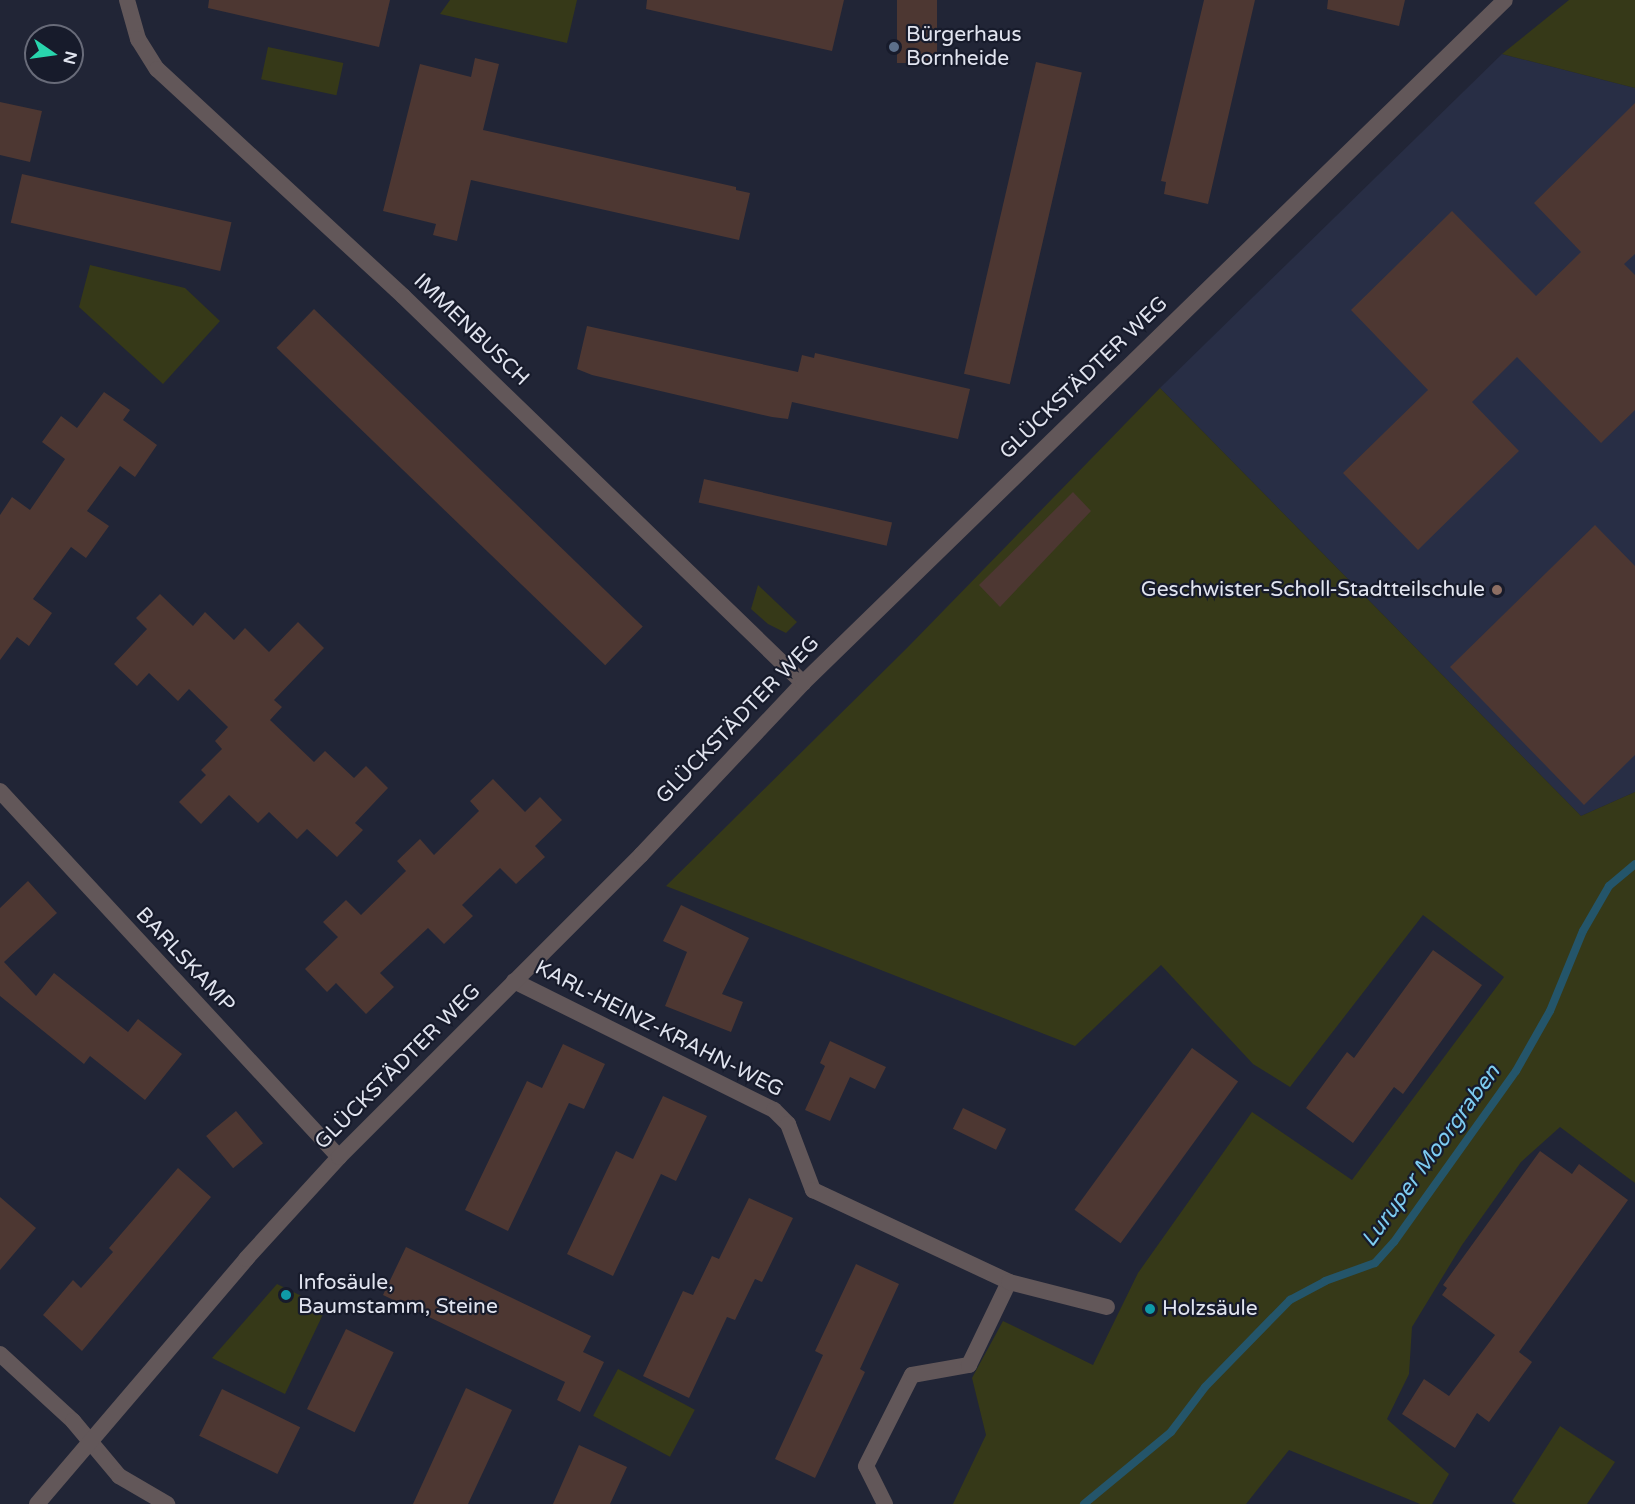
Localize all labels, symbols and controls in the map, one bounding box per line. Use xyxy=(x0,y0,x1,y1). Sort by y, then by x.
place label: Bürgerhaus Bornheide xyxy=(906,22,1021,72)
north arrow xyxy=(24,24,84,84)
marker: Bürgerhaus Bornheide xyxy=(887,40,901,54)
text: N xyxy=(58,49,81,66)
street label: IMMENBUSCH xyxy=(408,269,534,391)
street label: GLÜCKSTÄDTER WEG xyxy=(995,291,1173,465)
place label: Geschwister-Scholl-Stadtteilschule xyxy=(1141,577,1485,603)
marker: Geschwister-Scholl-Stadtteilschule xyxy=(1490,583,1504,597)
street label: GLÜCKSTÄDTER WEG xyxy=(651,631,825,809)
street label: BARLSKAMP xyxy=(130,902,240,1018)
street label: KARL-HEINZ-KRAHN-WEG xyxy=(531,955,787,1103)
street label: GLÜCKSTÄDTER WEG xyxy=(310,979,486,1155)
water label: Luruper Moorgraben xyxy=(1356,1060,1506,1252)
place label: Infosäule, Baumstamm, Steine xyxy=(298,1270,498,1320)
marker: Infosäule, Baumstamm, Steine xyxy=(279,1288,293,1302)
place label: Holzsäule xyxy=(1162,1296,1258,1322)
marker: Holzsäule xyxy=(1143,1302,1157,1316)

